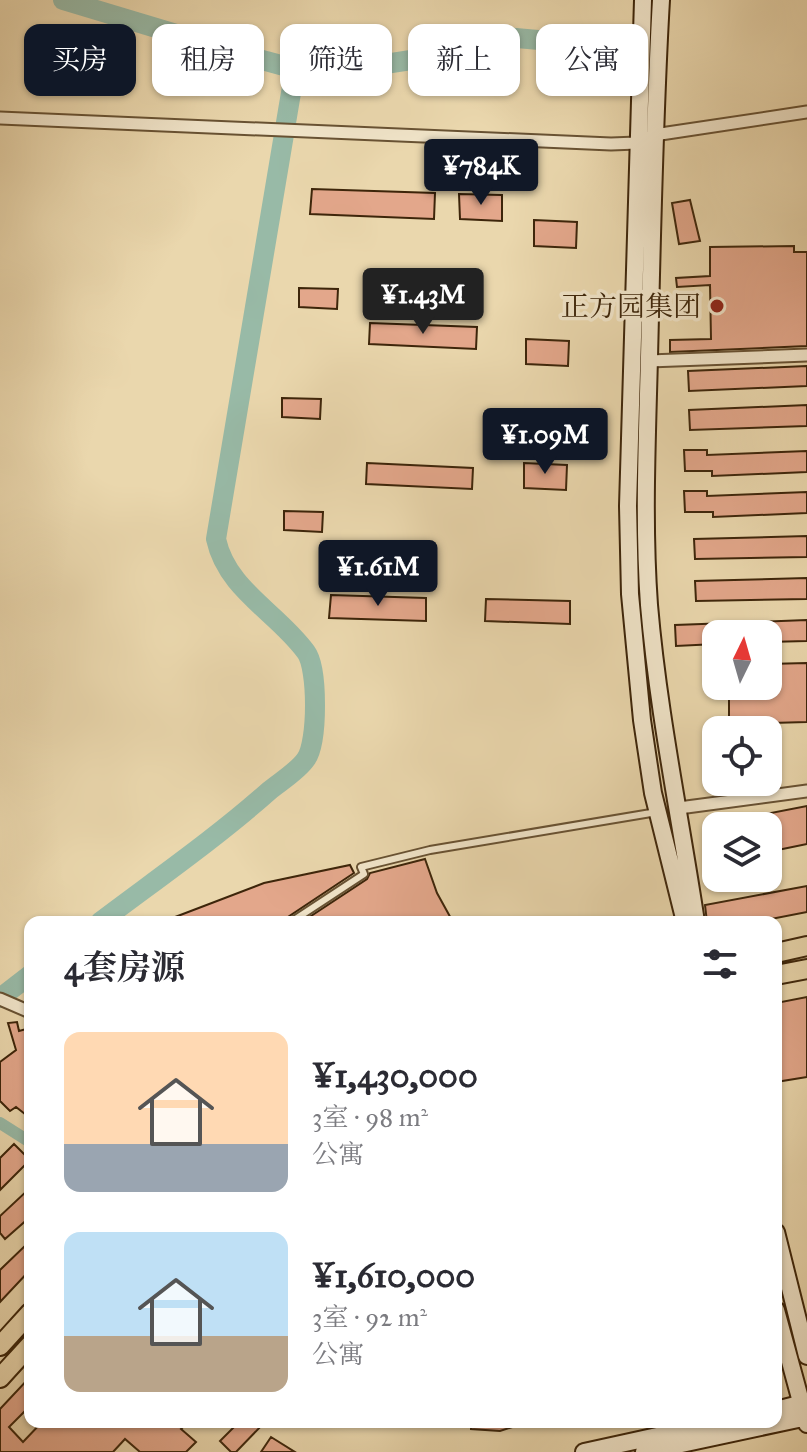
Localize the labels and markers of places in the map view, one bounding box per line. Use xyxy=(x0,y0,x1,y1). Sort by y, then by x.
pin: ¥784K xyxy=(425,139,537,207)
pin: ¥1.43M xyxy=(358,268,488,336)
place label: 正方园集团 xyxy=(561,289,701,324)
marker: 正方园集团 xyxy=(708,297,726,315)
pin: ¥1.09M xyxy=(480,408,610,476)
pin: ¥1.61M xyxy=(313,540,443,608)

